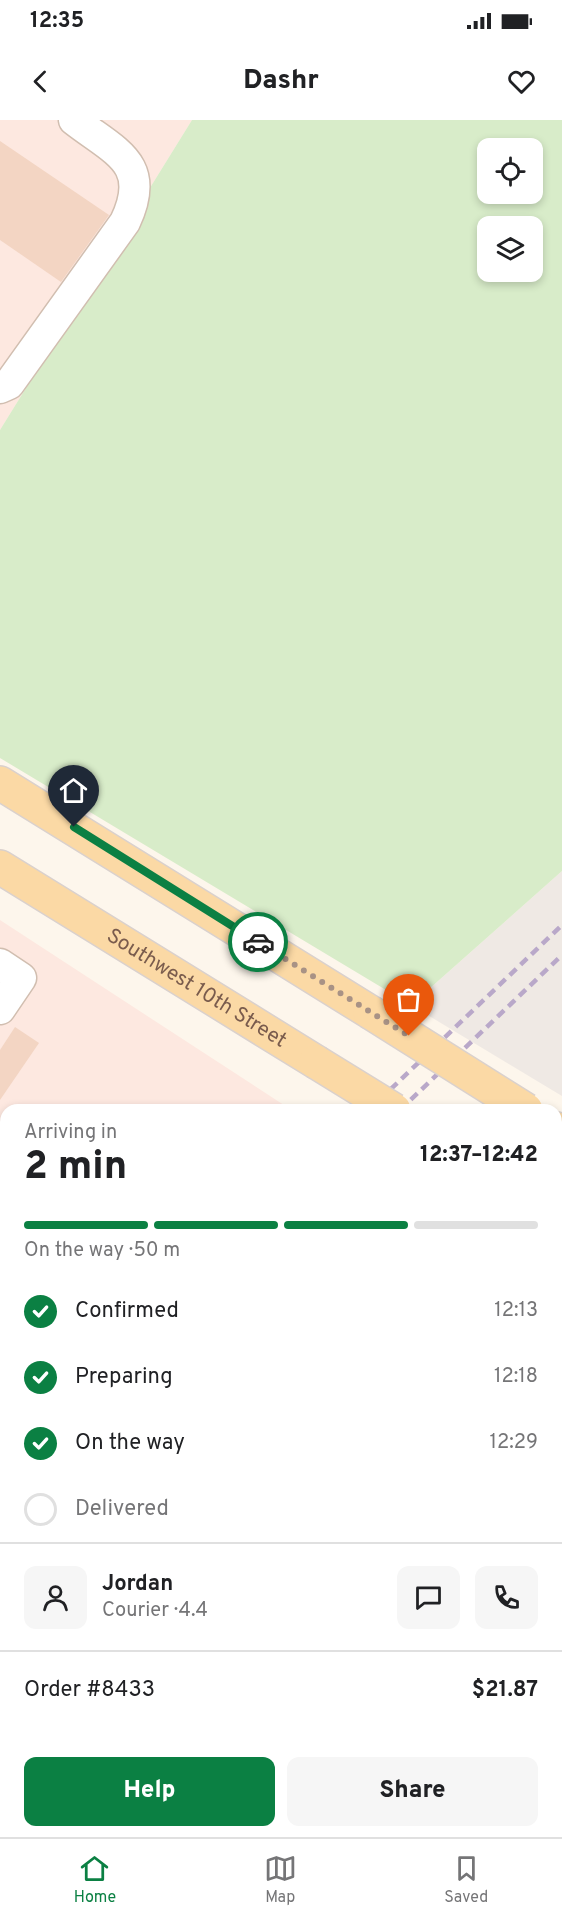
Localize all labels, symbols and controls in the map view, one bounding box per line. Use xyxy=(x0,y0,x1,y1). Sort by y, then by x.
text: 12:35 xyxy=(30,8,84,35)
text: Dashr xyxy=(243,64,319,98)
icon: back xyxy=(24,65,57,98)
icon: heart xyxy=(505,65,538,98)
map controls xyxy=(477,138,543,282)
button: locate xyxy=(477,138,543,204)
button: layers xyxy=(477,216,543,282)
pin xyxy=(48,765,99,827)
icon: home xyxy=(57,774,90,807)
courier xyxy=(228,912,288,972)
street label: Southwest 10th Street xyxy=(101,923,292,1054)
icon: car xyxy=(242,926,275,959)
pin xyxy=(383,974,434,1036)
icon: bag xyxy=(392,983,425,1016)
text: Arriving in xyxy=(24,1120,117,1146)
text: 12:37–12:42 xyxy=(420,1142,538,1169)
text: 2 min xyxy=(24,1144,127,1193)
text: On the way · 50 m xyxy=(24,1238,180,1264)
icon: check xyxy=(24,1295,57,1328)
text: Confirmed xyxy=(75,1298,179,1325)
text: 12:13 xyxy=(494,1298,538,1324)
icon: check xyxy=(24,1361,57,1394)
text: Preparing xyxy=(75,1364,173,1391)
text: 12:18 xyxy=(494,1364,538,1390)
icon: check xyxy=(24,1427,57,1460)
text: On the way xyxy=(75,1430,185,1457)
text: 12:29 xyxy=(490,1430,538,1456)
text: Delivered xyxy=(75,1496,169,1523)
button: person xyxy=(24,1566,87,1629)
button: chat xyxy=(397,1566,460,1629)
button: phone xyxy=(475,1566,538,1629)
text: Jordan xyxy=(102,1571,173,1598)
text: Courier · 4.4 xyxy=(102,1598,208,1624)
text: Order #8433 xyxy=(24,1677,155,1704)
text: $21.87 xyxy=(472,1677,538,1704)
button: Help xyxy=(24,1757,275,1826)
button: Share xyxy=(287,1757,538,1826)
tab: Home xyxy=(74,1852,116,1908)
tab: Map xyxy=(264,1852,297,1908)
tab: Saved xyxy=(444,1852,488,1908)

